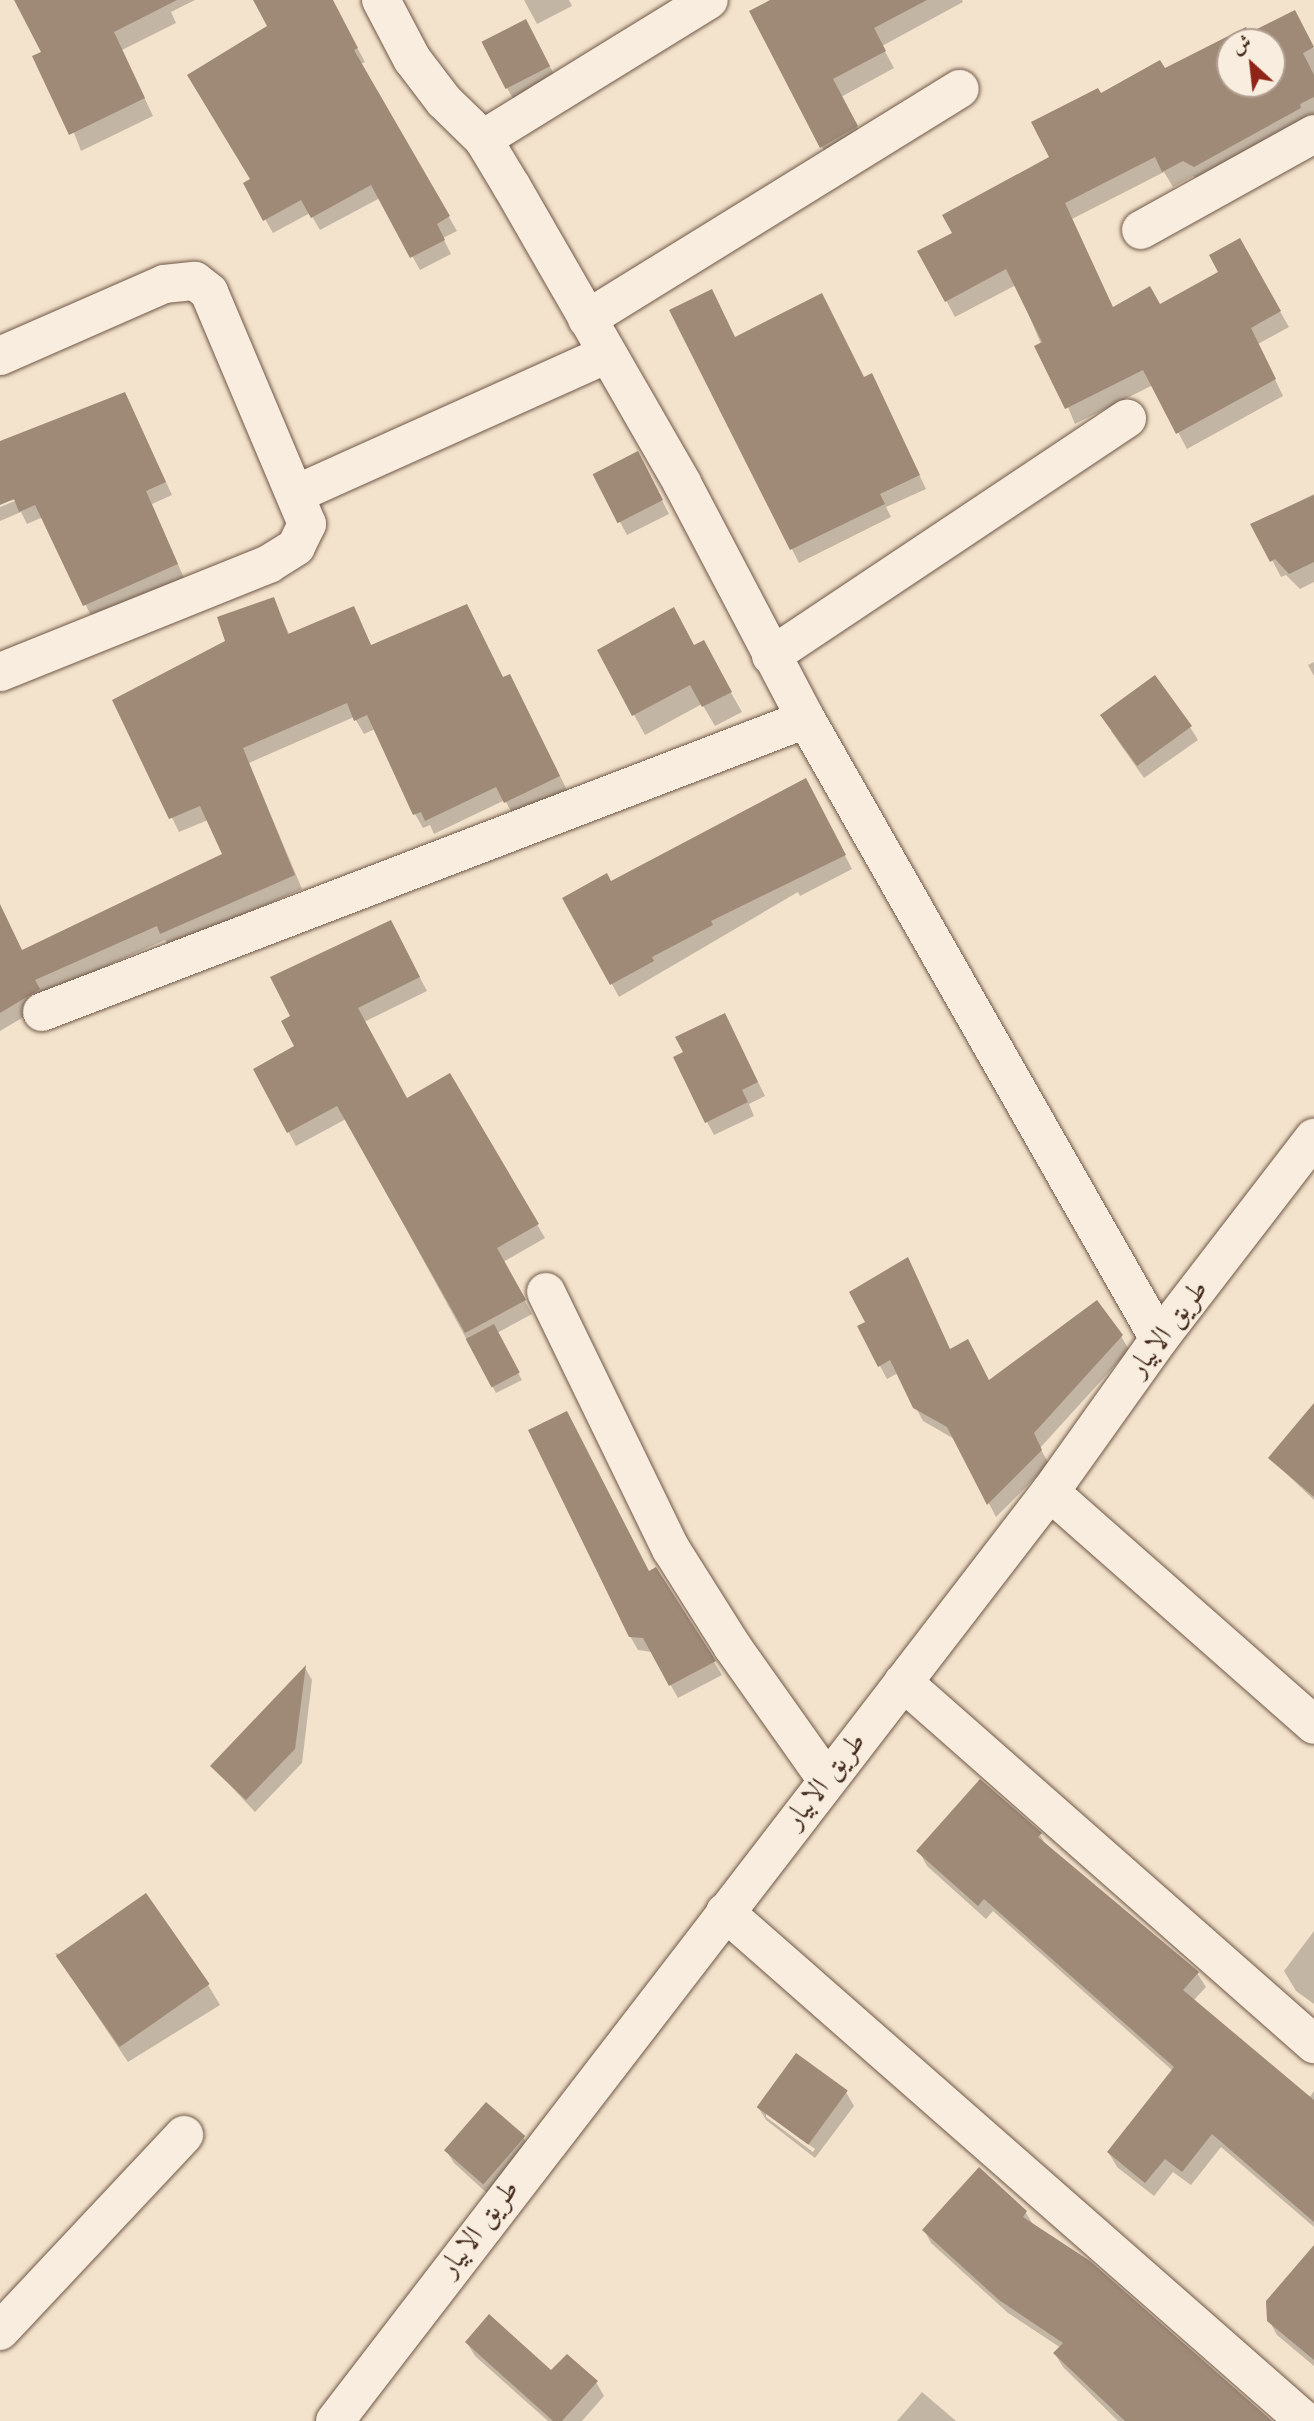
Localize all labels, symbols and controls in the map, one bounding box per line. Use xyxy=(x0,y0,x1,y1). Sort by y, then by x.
north arrow xyxy=(1216,28,1286,98)
text: ش xyxy=(1229,33,1255,58)
street label: طريق الابيار xyxy=(1122,1274,1216,1384)
street label: طريق الابيار xyxy=(778,1726,874,1836)
street label: طريق الابيار xyxy=(433,2174,527,2284)

